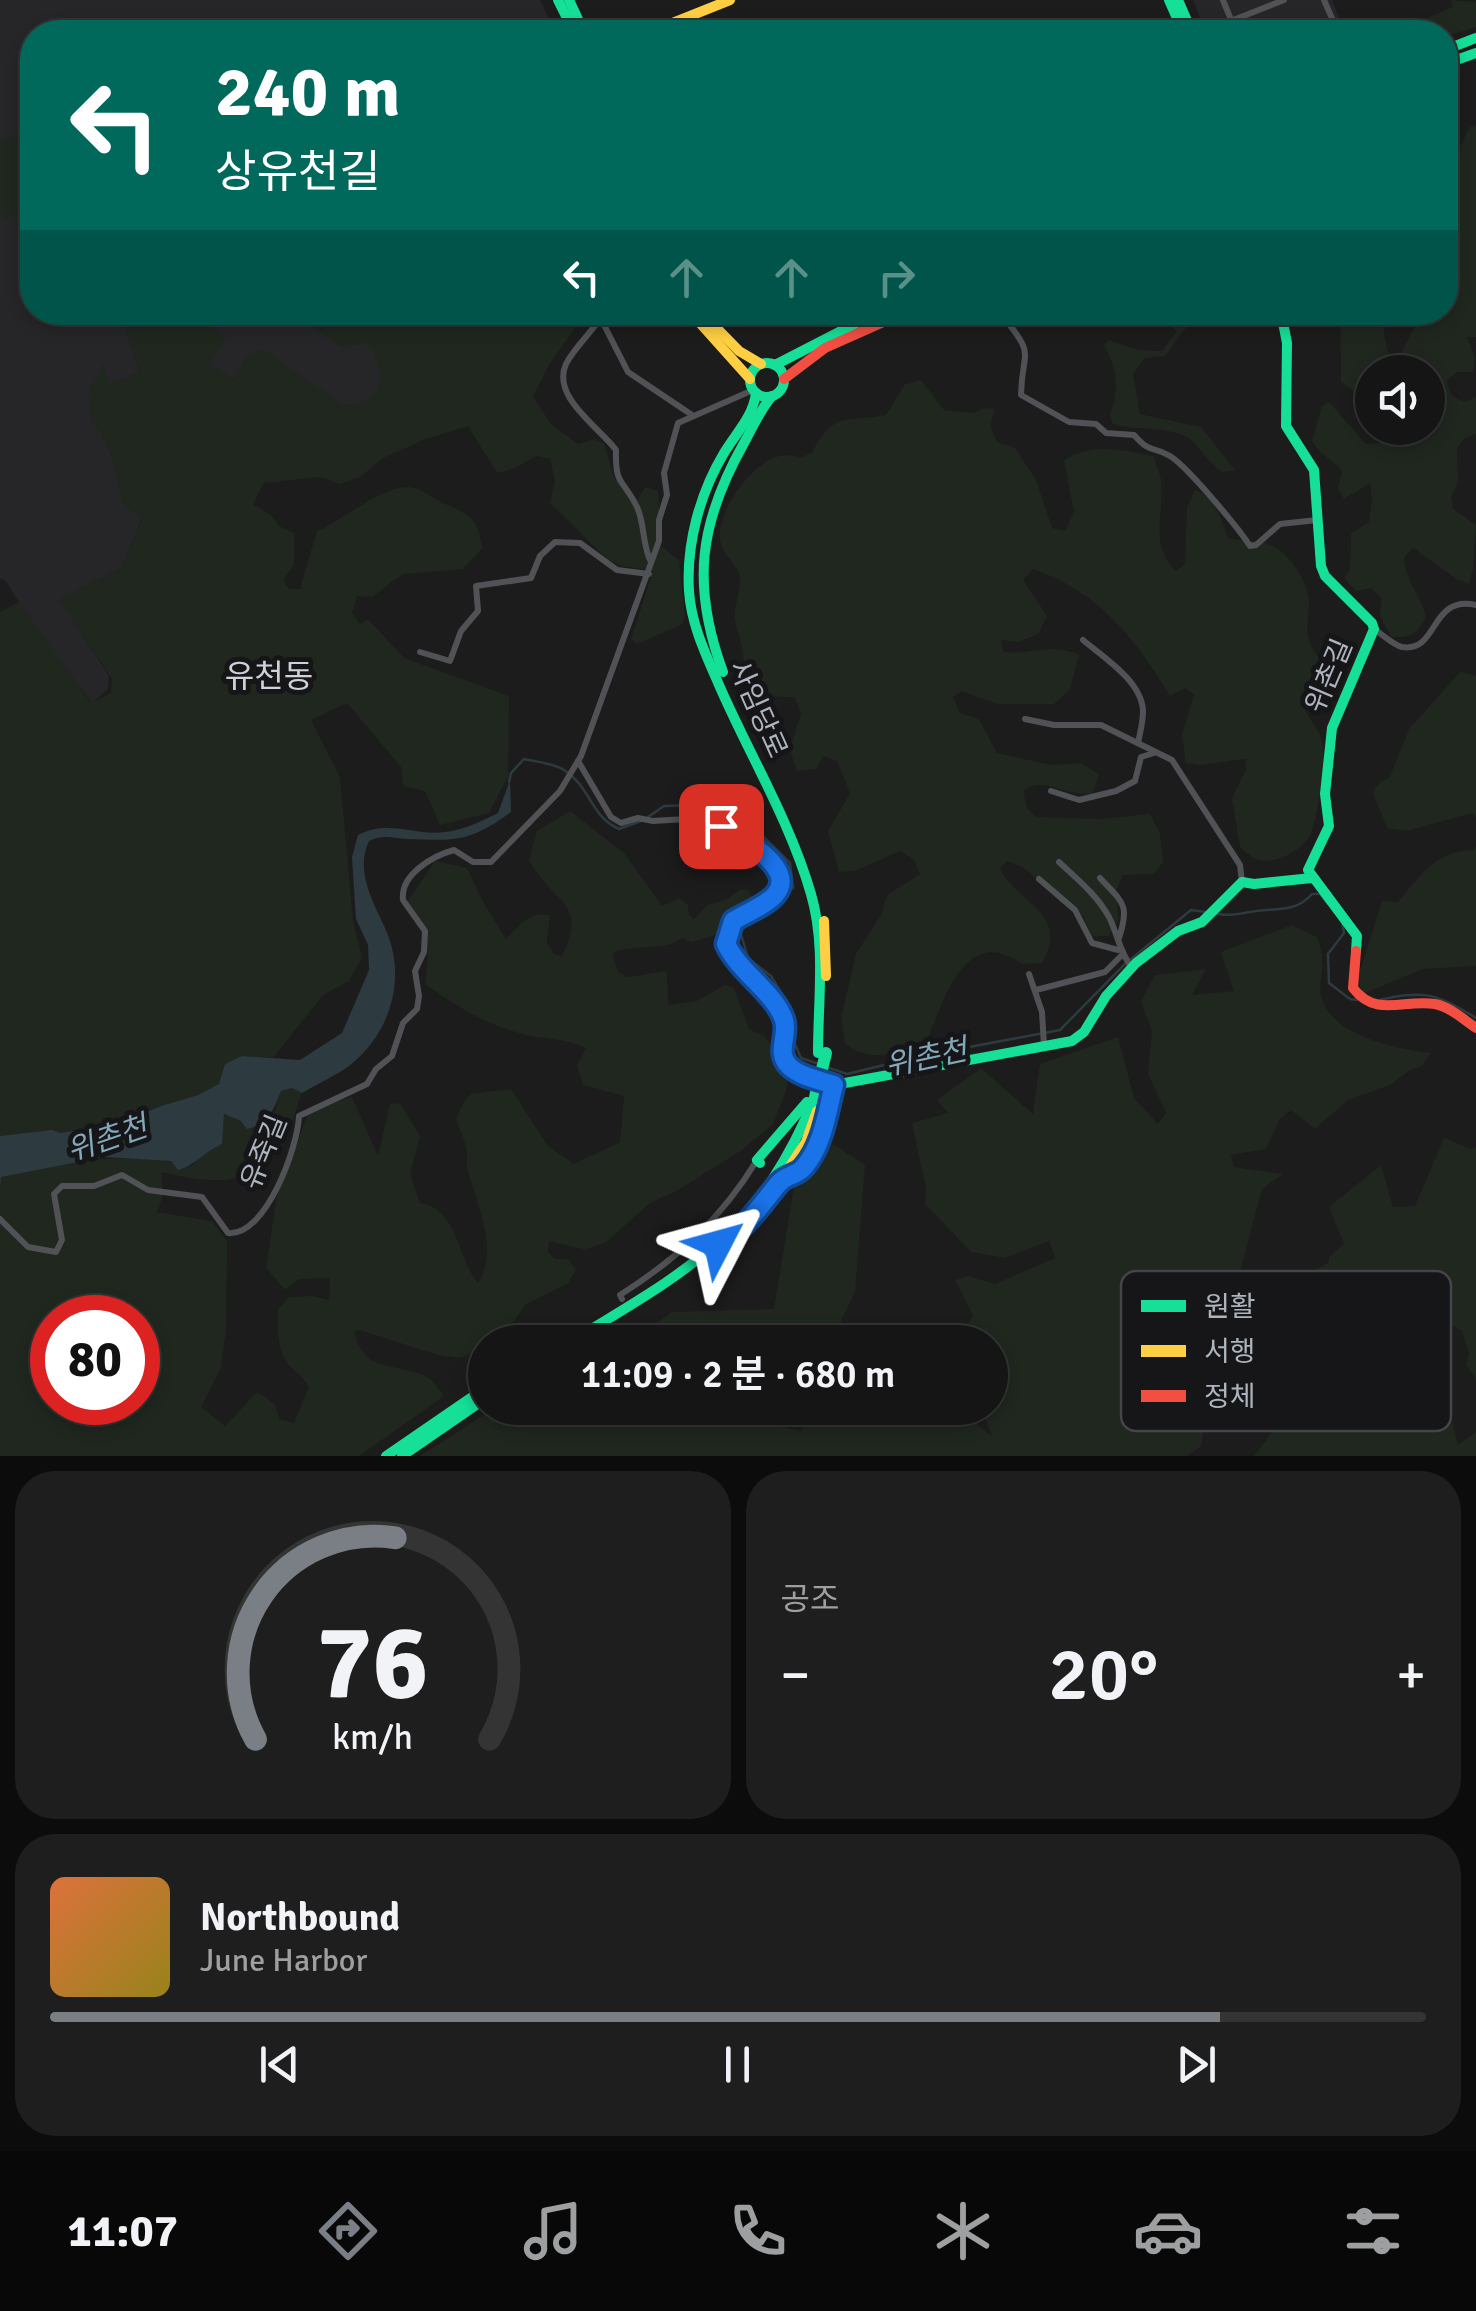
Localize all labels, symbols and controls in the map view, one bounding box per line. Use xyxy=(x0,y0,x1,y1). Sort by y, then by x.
text: 240 m xyxy=(215,49,400,135)
icon: left xyxy=(50,60,180,190)
text: 상유천길 xyxy=(215,145,381,200)
icon: left xyxy=(554,250,609,305)
icon: ahead xyxy=(659,250,714,305)
icon: ahead xyxy=(764,250,819,305)
icon: right xyxy=(869,250,924,305)
map controls xyxy=(1355,355,1445,445)
button: sound xyxy=(1355,355,1445,445)
street label: 위촌길 xyxy=(1298,634,1360,718)
street label: 사임당로 xyxy=(722,655,794,763)
district label: 유천동 xyxy=(225,657,313,696)
pin xyxy=(679,784,764,869)
icon: arrive xyxy=(694,799,749,854)
water label: 위촌천 xyxy=(882,1031,974,1085)
water label: 위촌천 xyxy=(62,1107,155,1170)
street label: 유죽길 xyxy=(234,1110,294,1194)
position arrow xyxy=(666,1192,770,1296)
legend xyxy=(1121,1271,1451,1431)
text: 원활 xyxy=(1204,1290,1256,1324)
speed limit sign: 80 xyxy=(30,1295,160,1425)
text: 서행 xyxy=(1204,1335,1256,1369)
text: 11:09 · 2 분 · 680 m xyxy=(581,1351,895,1398)
text: 정체 xyxy=(1204,1380,1256,1414)
text: 공조 xyxy=(781,1580,839,1619)
text: 76 xyxy=(317,1599,429,1727)
text: 20° xyxy=(1048,1628,1158,1721)
text: − xyxy=(781,1641,810,1709)
text: + xyxy=(1396,1641,1426,1709)
text: km/h xyxy=(332,1715,413,1759)
text: Northbound xyxy=(200,1894,400,1941)
text: June Harbor xyxy=(200,1941,367,1980)
icon: previous xyxy=(252,2037,307,2092)
icon: pause xyxy=(710,2037,765,2092)
icon: next xyxy=(1169,2037,1224,2092)
icon: directions xyxy=(313,2196,383,2266)
icon: music xyxy=(518,2196,588,2266)
icon: phone xyxy=(723,2196,793,2266)
icon: climate xyxy=(928,2196,998,2266)
icon: car xyxy=(1133,2196,1203,2266)
icon: filters xyxy=(1338,2196,1408,2266)
text: 11:07 xyxy=(68,2204,178,2259)

